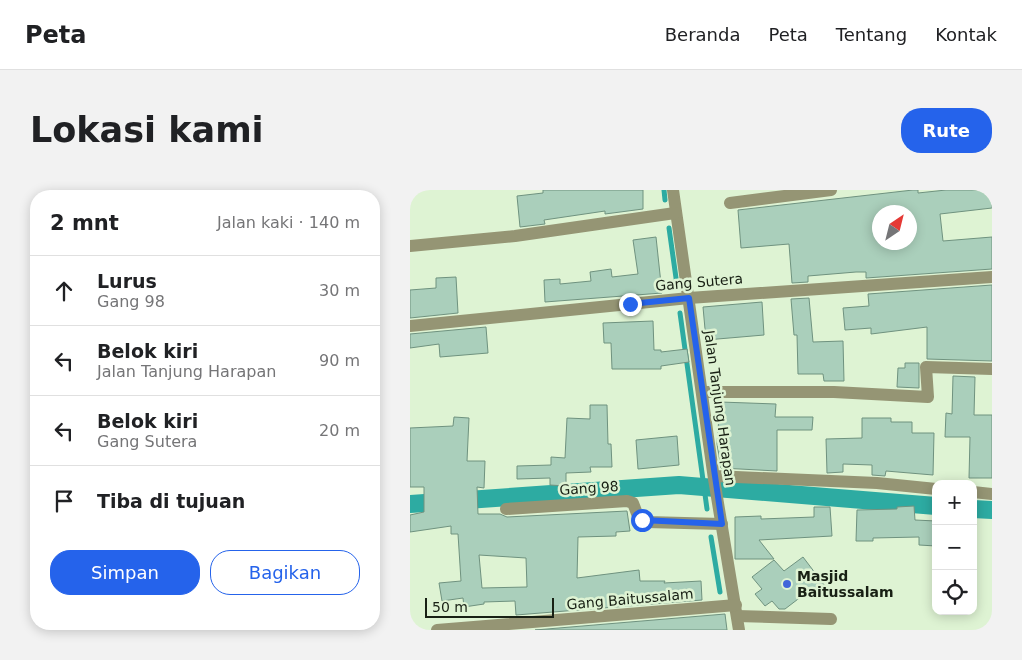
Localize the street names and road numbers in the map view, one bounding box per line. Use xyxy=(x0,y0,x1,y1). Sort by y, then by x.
street label: Gang Sutera xyxy=(655,270,743,294)
street label: Jalan Tanjung Harapan xyxy=(701,328,739,487)
street label: Gang 98 xyxy=(559,478,619,498)
street label: Gang Baitussalam xyxy=(566,585,694,613)

